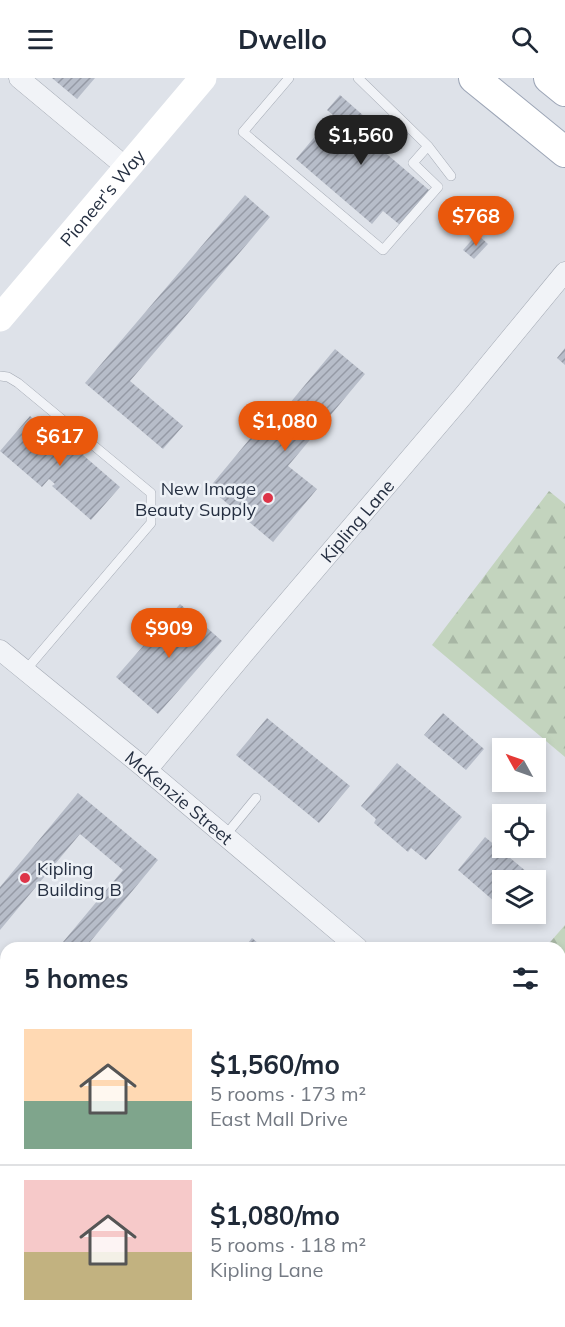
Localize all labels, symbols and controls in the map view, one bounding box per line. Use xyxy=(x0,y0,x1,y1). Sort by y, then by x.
text: Dwello xyxy=(238,22,327,56)
icon: menu xyxy=(24,23,57,56)
icon: search xyxy=(508,23,541,56)
pin: $1,560 xyxy=(312,115,410,166)
text: $1,560 xyxy=(329,122,393,147)
street label: Pioneer's Way xyxy=(55,144,150,251)
pin: $768 xyxy=(440,196,512,247)
text: $768 xyxy=(452,203,500,228)
pin: $1,080 xyxy=(236,401,334,452)
text: $1,080 xyxy=(253,408,317,433)
pin: $617 xyxy=(24,416,96,467)
text: $617 xyxy=(36,423,84,448)
street label: Kipling Lane xyxy=(315,474,399,567)
place label: New Image Beauty Supply xyxy=(135,477,256,521)
marker: New Image Beauty Supply xyxy=(261,491,275,505)
pin: $909 xyxy=(133,608,205,659)
text: $909 xyxy=(145,615,193,640)
north arrow xyxy=(492,738,546,792)
map controls xyxy=(492,738,546,924)
street label: McKenzie Street xyxy=(121,745,238,849)
button: locate xyxy=(492,804,546,858)
place label: Kipling Building B xyxy=(37,857,122,901)
button: layers xyxy=(492,870,546,924)
marker: Kipling Building B xyxy=(18,871,32,885)
text: 5 homes xyxy=(24,962,128,995)
icon: filters xyxy=(509,962,542,995)
text: $1,560/mo xyxy=(210,1048,340,1081)
icon: home xyxy=(72,1053,144,1125)
text: 5 rooms · 173 m² xyxy=(210,1081,366,1106)
text: East Mall Drive xyxy=(210,1106,348,1131)
text: $1,080/mo xyxy=(210,1199,340,1232)
icon: home xyxy=(72,1204,144,1276)
text: 5 rooms · 118 m² xyxy=(210,1232,366,1257)
text: Kipling Lane xyxy=(210,1257,323,1282)

